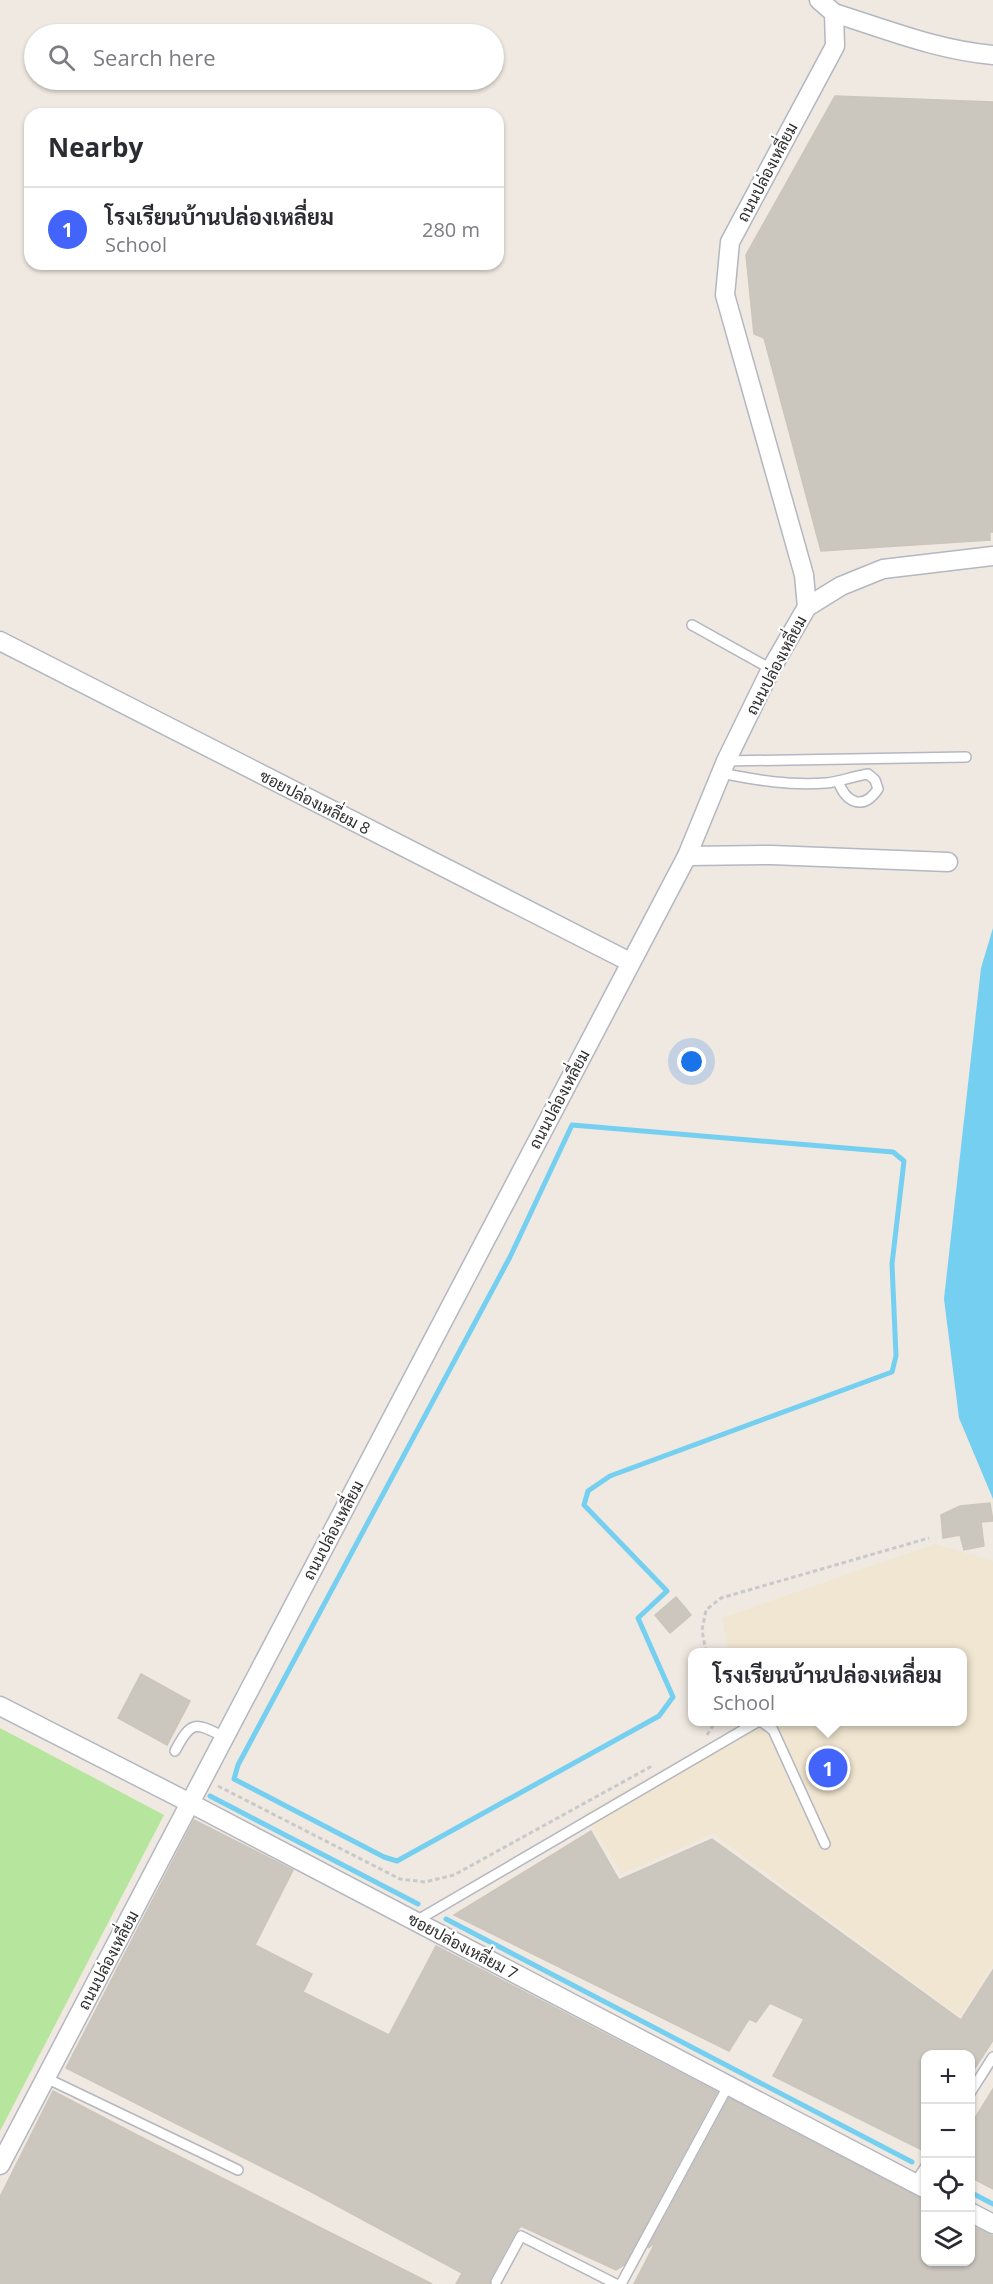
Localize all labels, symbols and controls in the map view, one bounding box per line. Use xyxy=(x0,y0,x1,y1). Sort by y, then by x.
search box xyxy=(24,24,504,90)
icon: search xyxy=(45,41,78,74)
text: Search here xyxy=(93,42,216,72)
street label: ถนนปล่องเหลี่ยม xyxy=(729,117,802,226)
text: Nearby xyxy=(48,129,143,165)
text: โรงเรียนบ้านปล่องเหลี่ยม xyxy=(105,201,334,231)
text: 1 xyxy=(62,216,73,243)
text: 280 m xyxy=(422,216,480,243)
text: School xyxy=(105,231,167,258)
street label: ถนนปล่องเหลี่ยม xyxy=(738,610,811,719)
street label: ซอยปล่องเหลี่ยม 8 xyxy=(256,762,375,839)
street label: ถนนปล่องเหลี่ยม xyxy=(521,1044,594,1153)
your location xyxy=(677,1047,706,1076)
street label: ถนนปล่องเหลี่ยม xyxy=(295,1475,368,1584)
popup xyxy=(688,1648,967,1726)
text: โรงเรียนบ้านปล่องเหลี่ยม xyxy=(713,1659,942,1689)
text: School xyxy=(713,1689,775,1716)
pin: 1 xyxy=(808,1746,848,1790)
street label: ถนนปล่องเหลี่ยม xyxy=(70,1905,143,2014)
street label: ซอยปล่องเหลี่ยม 7 xyxy=(404,1905,523,1984)
map controls xyxy=(921,2050,975,2266)
button: + xyxy=(921,2050,975,2104)
button: − xyxy=(921,2104,975,2158)
button: locate xyxy=(921,2158,975,2212)
button: layers xyxy=(921,2212,975,2266)

